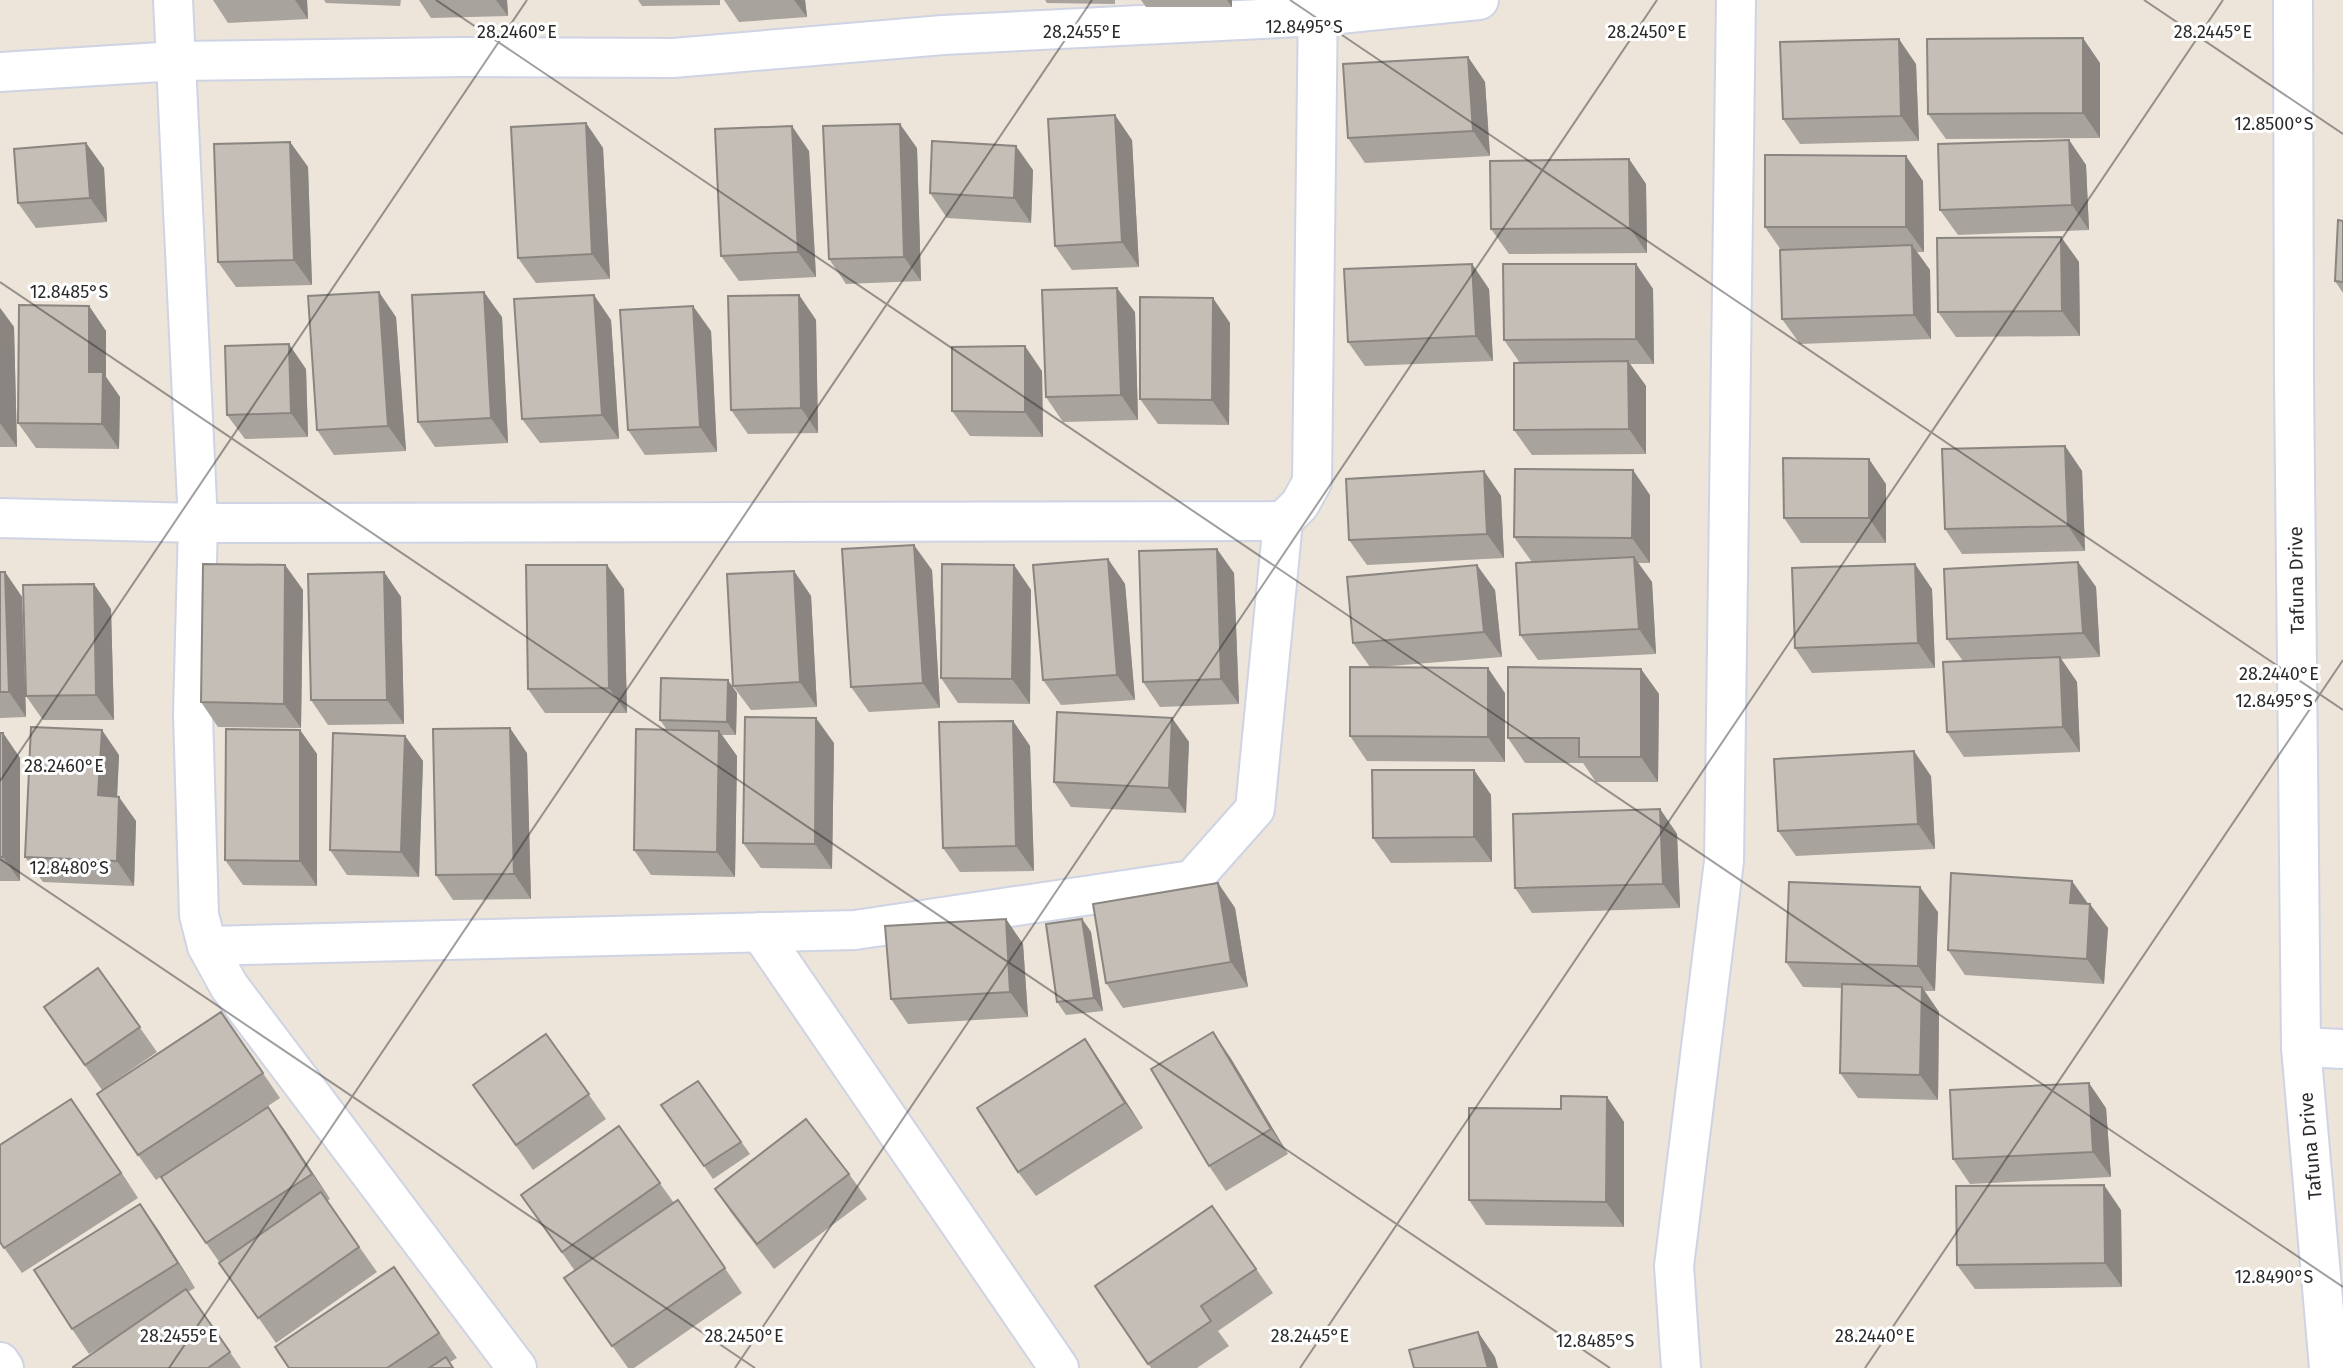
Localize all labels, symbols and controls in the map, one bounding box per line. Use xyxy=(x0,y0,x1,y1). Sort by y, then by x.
text: 12.8495°S xyxy=(1265,16,1343,38)
text: 28.2460°E xyxy=(477,21,557,43)
text: 28.2455°E xyxy=(1043,21,1121,43)
text: 28.2450°E xyxy=(1607,21,1687,43)
text: 28.2445°E xyxy=(2174,21,2252,43)
text: 12.8500°S xyxy=(2234,113,2314,135)
text: 12.8485°S xyxy=(30,281,108,303)
street label: Tafuna Drive xyxy=(2284,526,2309,634)
text: 28.2440°E xyxy=(2239,663,2319,685)
text: 12.8495°S xyxy=(2235,690,2313,712)
text: 28.2460°E xyxy=(24,755,104,777)
text: 12.8480°S xyxy=(29,857,109,879)
street label: Tafuna Drive xyxy=(2294,1091,2327,1201)
text: 12.8490°S xyxy=(2235,1266,2314,1288)
text: 28.2455°E xyxy=(140,1325,218,1347)
text: 28.2450°E xyxy=(704,1325,784,1347)
text: 28.2445°E xyxy=(1271,1325,1349,1347)
text: 28.2440°E xyxy=(1835,1325,1915,1347)
text: 12.8485°S xyxy=(1556,1330,1634,1352)

